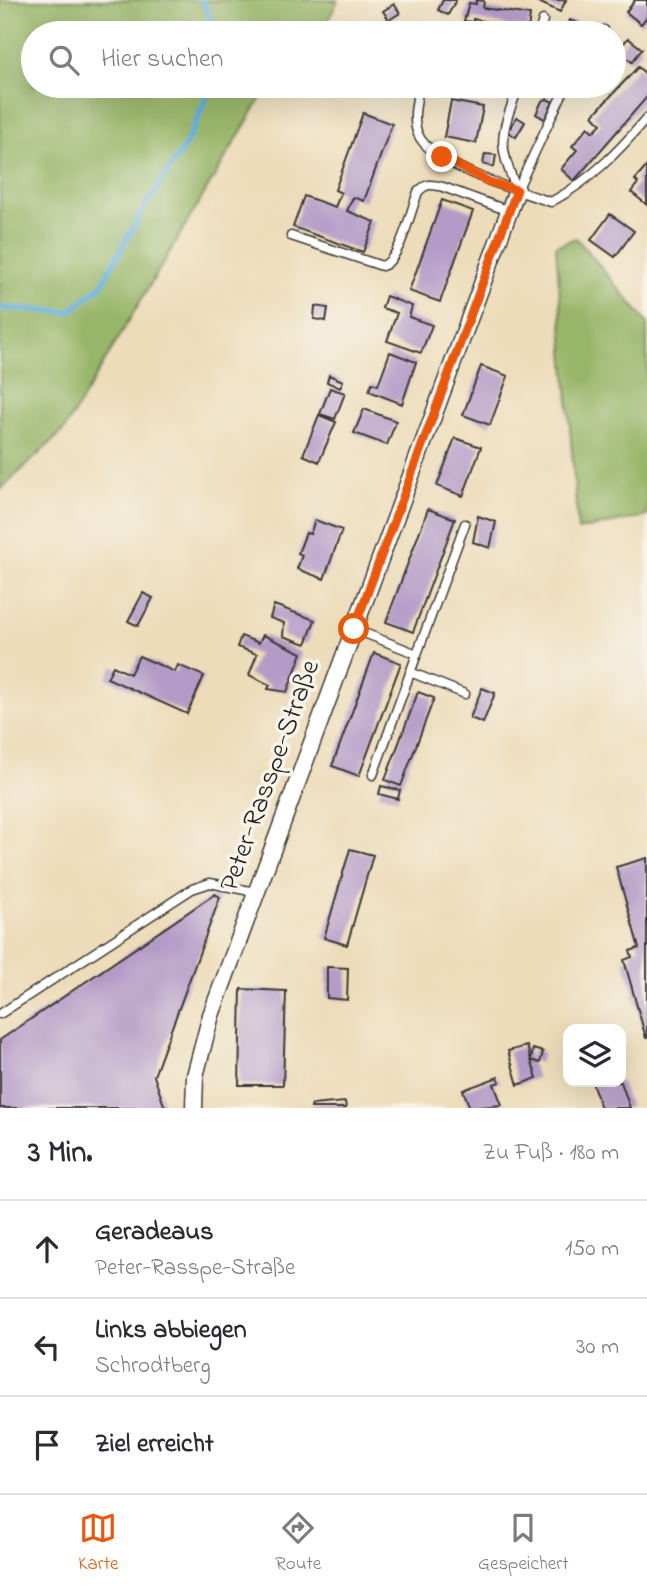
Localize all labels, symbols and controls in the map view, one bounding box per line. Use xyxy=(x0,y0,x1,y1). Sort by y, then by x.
search box xyxy=(21,21,626,98)
icon: search xyxy=(45,41,83,79)
text: Hier suchen xyxy=(101,41,223,79)
route end xyxy=(426,141,457,172)
route start xyxy=(338,613,369,644)
street label: Peter-Rasspe-Straße xyxy=(210,654,332,898)
map controls xyxy=(563,1024,626,1087)
button: layers xyxy=(563,1024,626,1087)
text: 3 Min. xyxy=(28,1132,92,1176)
text: Zu Fuß · 180 m xyxy=(483,1137,619,1170)
text: Geradeaus xyxy=(95,1214,213,1252)
icon: ahead xyxy=(28,1230,66,1268)
text: 150 m xyxy=(565,1233,619,1266)
text: Peter-Rasspe-Straße xyxy=(95,1252,295,1285)
text: Links abbiegen xyxy=(95,1312,246,1350)
icon: left xyxy=(28,1328,66,1366)
text: 30 m xyxy=(576,1331,619,1364)
text: Schrodtberg xyxy=(95,1350,211,1383)
icon: arrive xyxy=(28,1426,66,1464)
text: Ziel erreicht xyxy=(95,1426,214,1464)
tab: Karte xyxy=(78,1509,119,1578)
tab: Route xyxy=(275,1509,321,1578)
tab: Gespeichert xyxy=(478,1509,569,1578)

